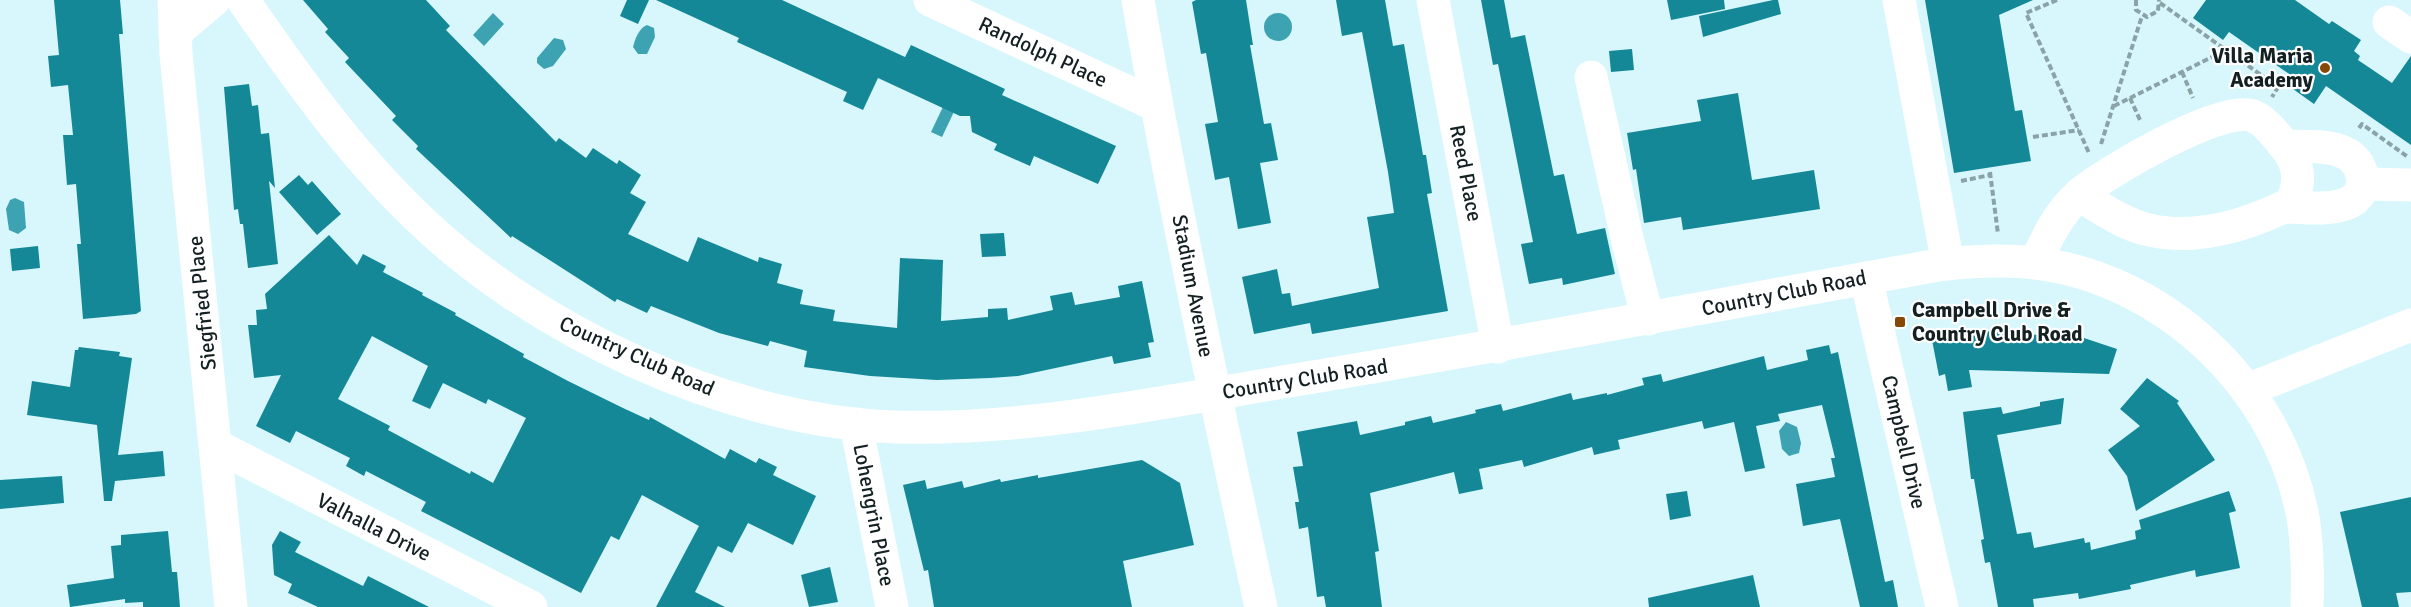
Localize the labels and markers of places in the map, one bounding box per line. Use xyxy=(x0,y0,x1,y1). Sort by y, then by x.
place label: Villa Maria Academy xyxy=(2212,43,2314,93)
marker: Villa Maria Academy xyxy=(2318,61,2332,75)
place label: Campbell Drive & Country Club Road xyxy=(1912,297,2083,347)
marker: Campbell Drive & Country Club Road xyxy=(1893,315,1907,329)

